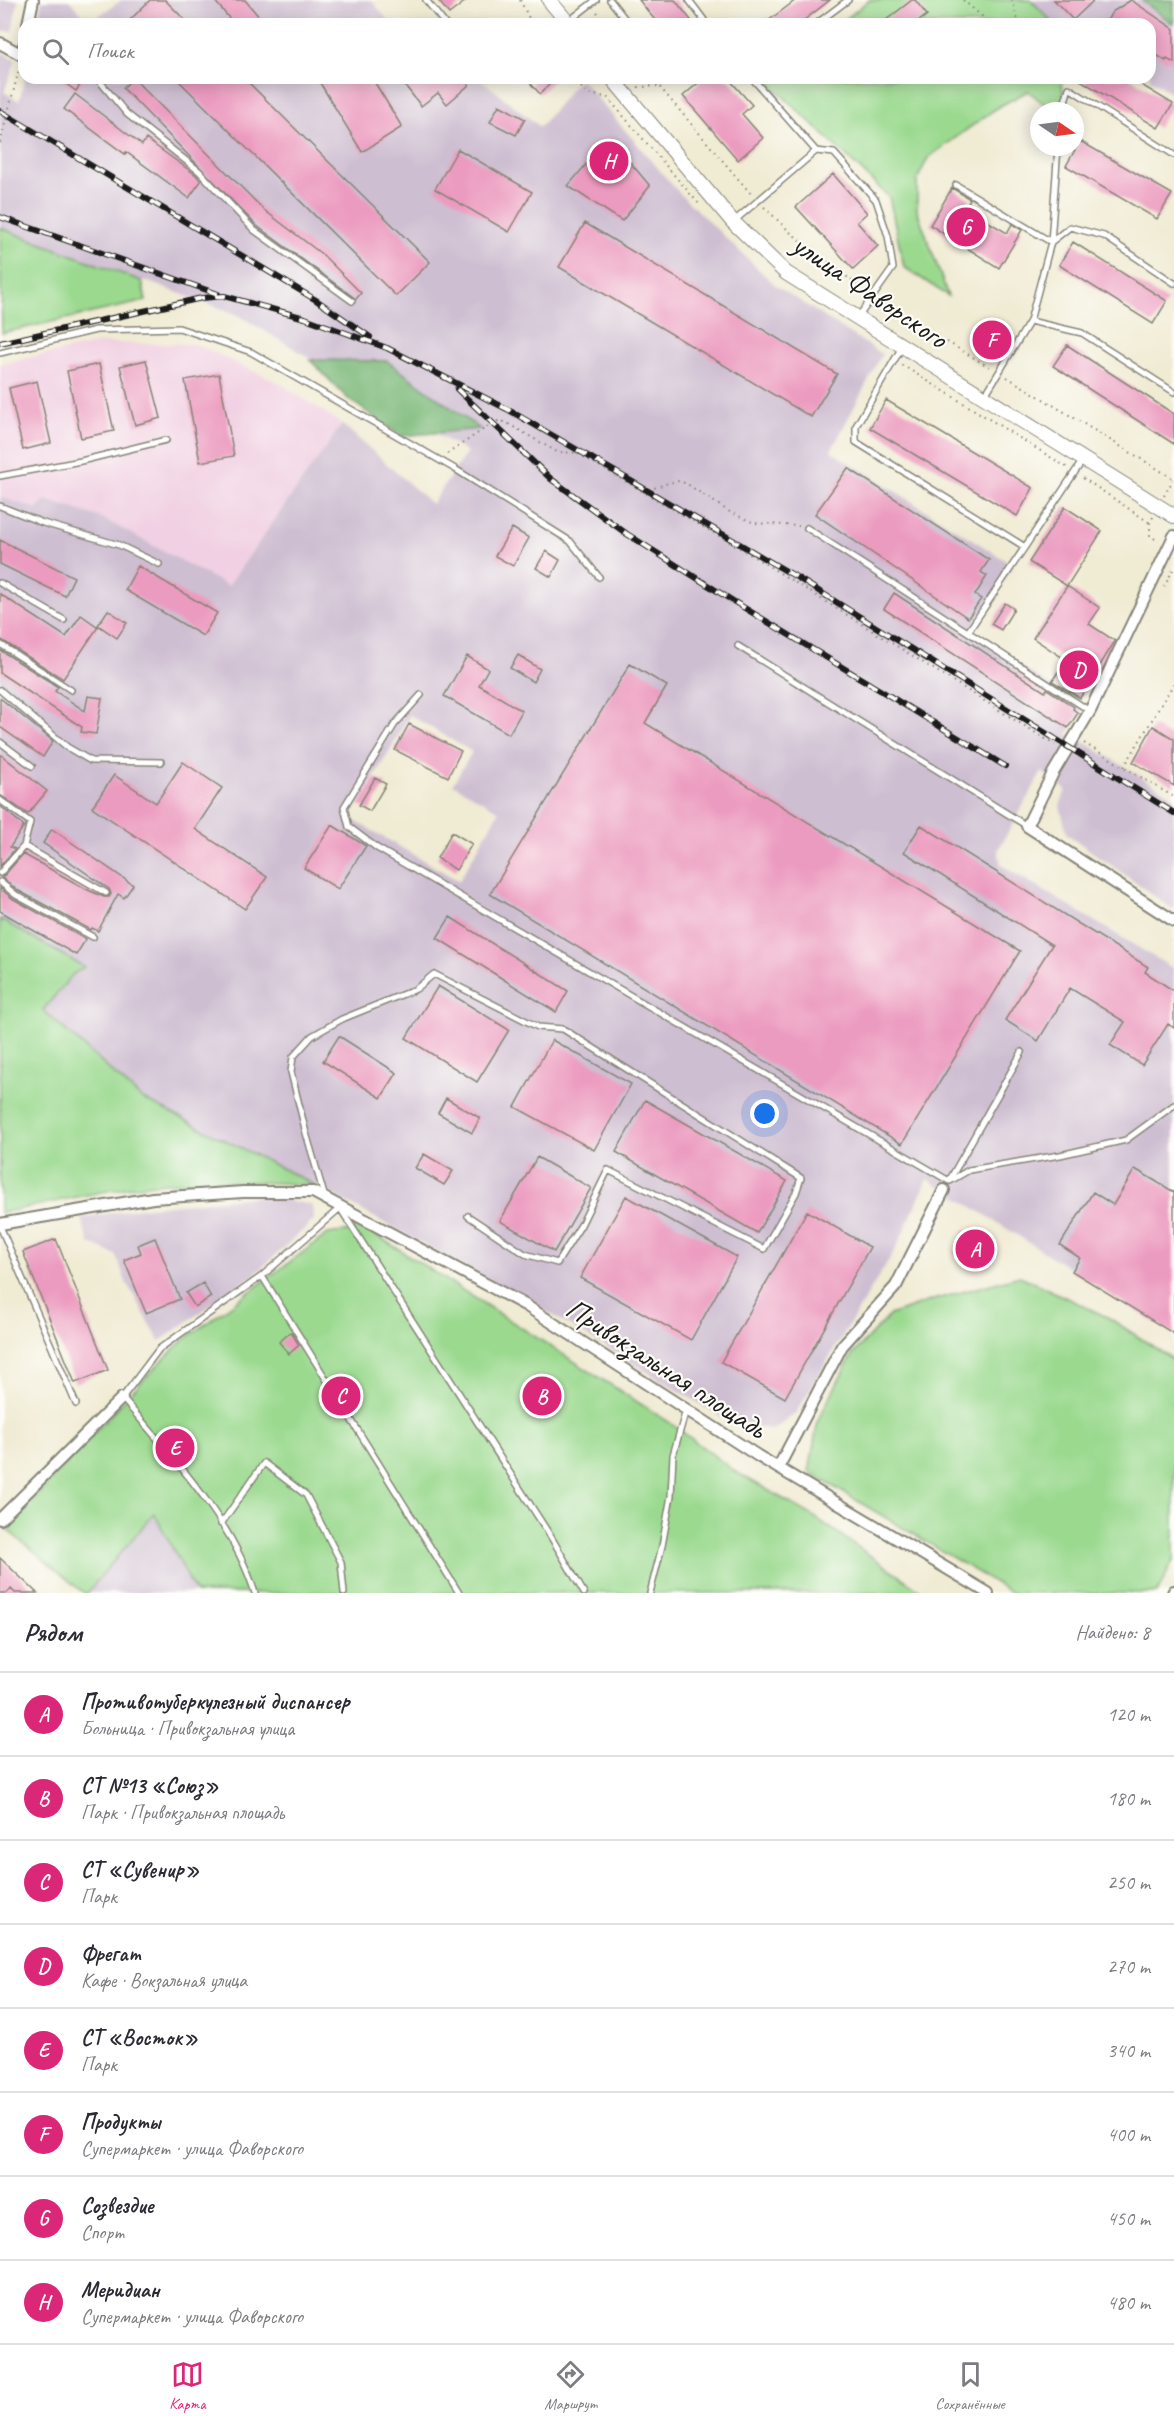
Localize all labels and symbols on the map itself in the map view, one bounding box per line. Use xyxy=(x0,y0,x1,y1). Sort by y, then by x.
north arrow xyxy=(1030,102,1084,156)
pin: H xyxy=(590,138,628,184)
pin: G xyxy=(946,204,986,250)
street label: улица Фаворского xyxy=(783,224,956,358)
pin: F xyxy=(972,318,1012,362)
pin: D xyxy=(1060,648,1098,692)
your location xyxy=(750,1099,779,1128)
pin: A xyxy=(956,1226,994,1272)
street label: Привокзальная площадь xyxy=(559,1289,775,1448)
pin: C xyxy=(322,1374,360,1418)
pin: B xyxy=(522,1374,562,1418)
pin: E xyxy=(156,1426,195,1470)

